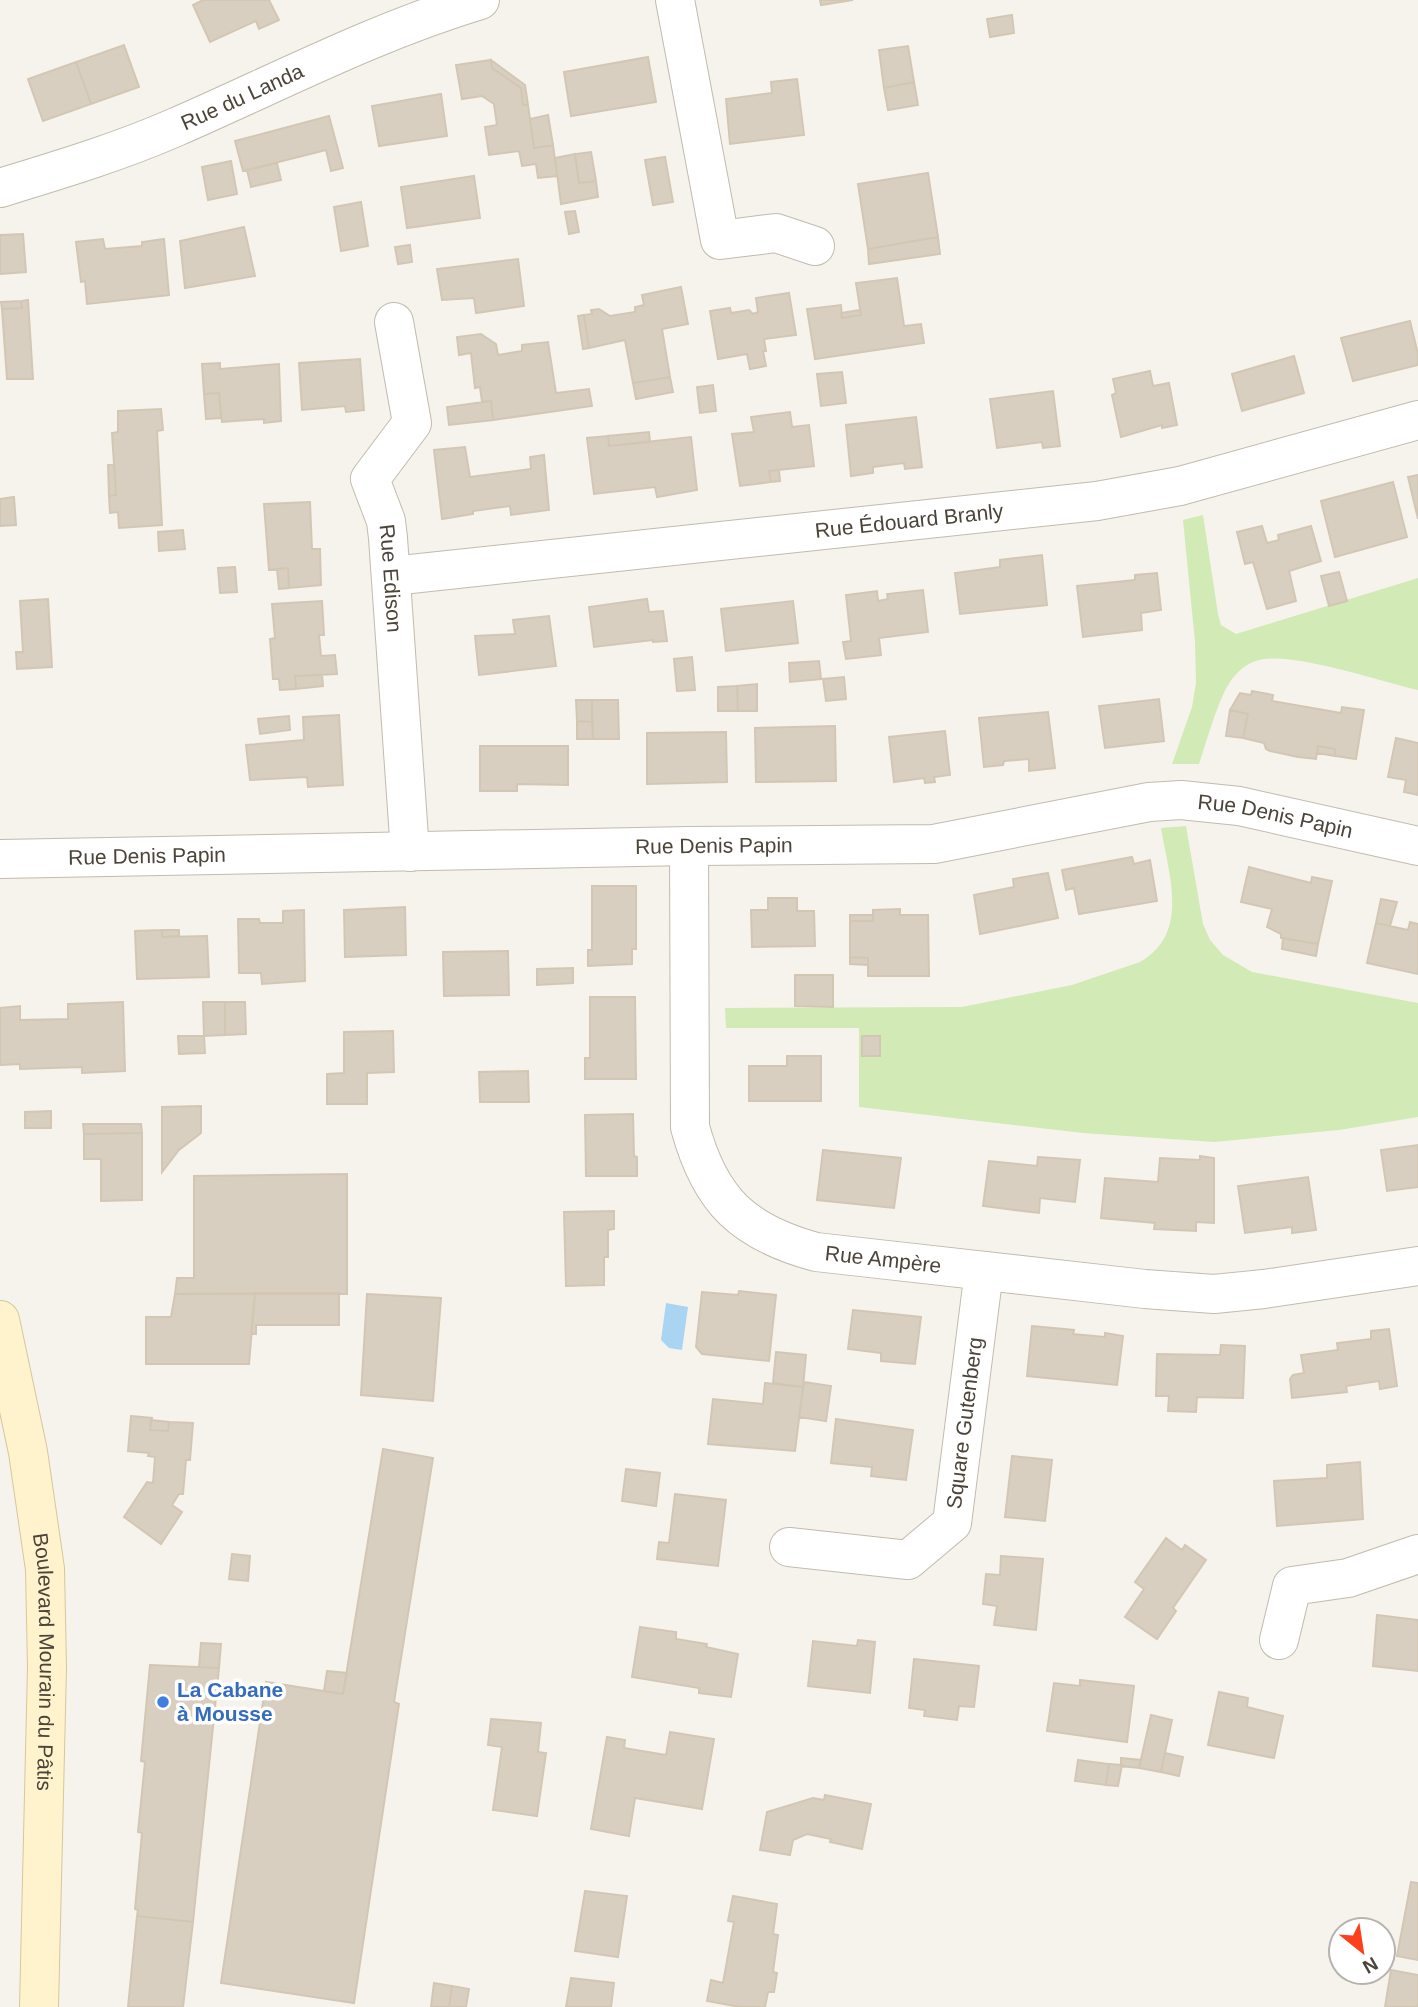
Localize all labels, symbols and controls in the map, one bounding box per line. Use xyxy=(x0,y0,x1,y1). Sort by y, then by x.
street label: Rue du Landa xyxy=(177,59,307,134)
street label: Rue Édouard Branly xyxy=(814,499,1005,542)
street label: Rue Edison xyxy=(375,523,407,633)
street label: Rue Denis Papin xyxy=(1197,790,1355,842)
street label: Rue Denis Papin xyxy=(635,833,793,858)
street label: Rue Denis Papin xyxy=(68,843,226,869)
street label: Rue Ampère xyxy=(824,1241,943,1277)
street label: Square Gutenberg xyxy=(942,1336,987,1510)
street label: Boulevard Mourain du Pâtis xyxy=(29,1531,59,1791)
place label: La Cabane à Mousse xyxy=(177,1678,283,1725)
marker: La Cabane à Mousse xyxy=(155,1694,171,1710)
north arrow xyxy=(1327,1916,1397,1986)
text: N xyxy=(1359,1953,1381,1978)

